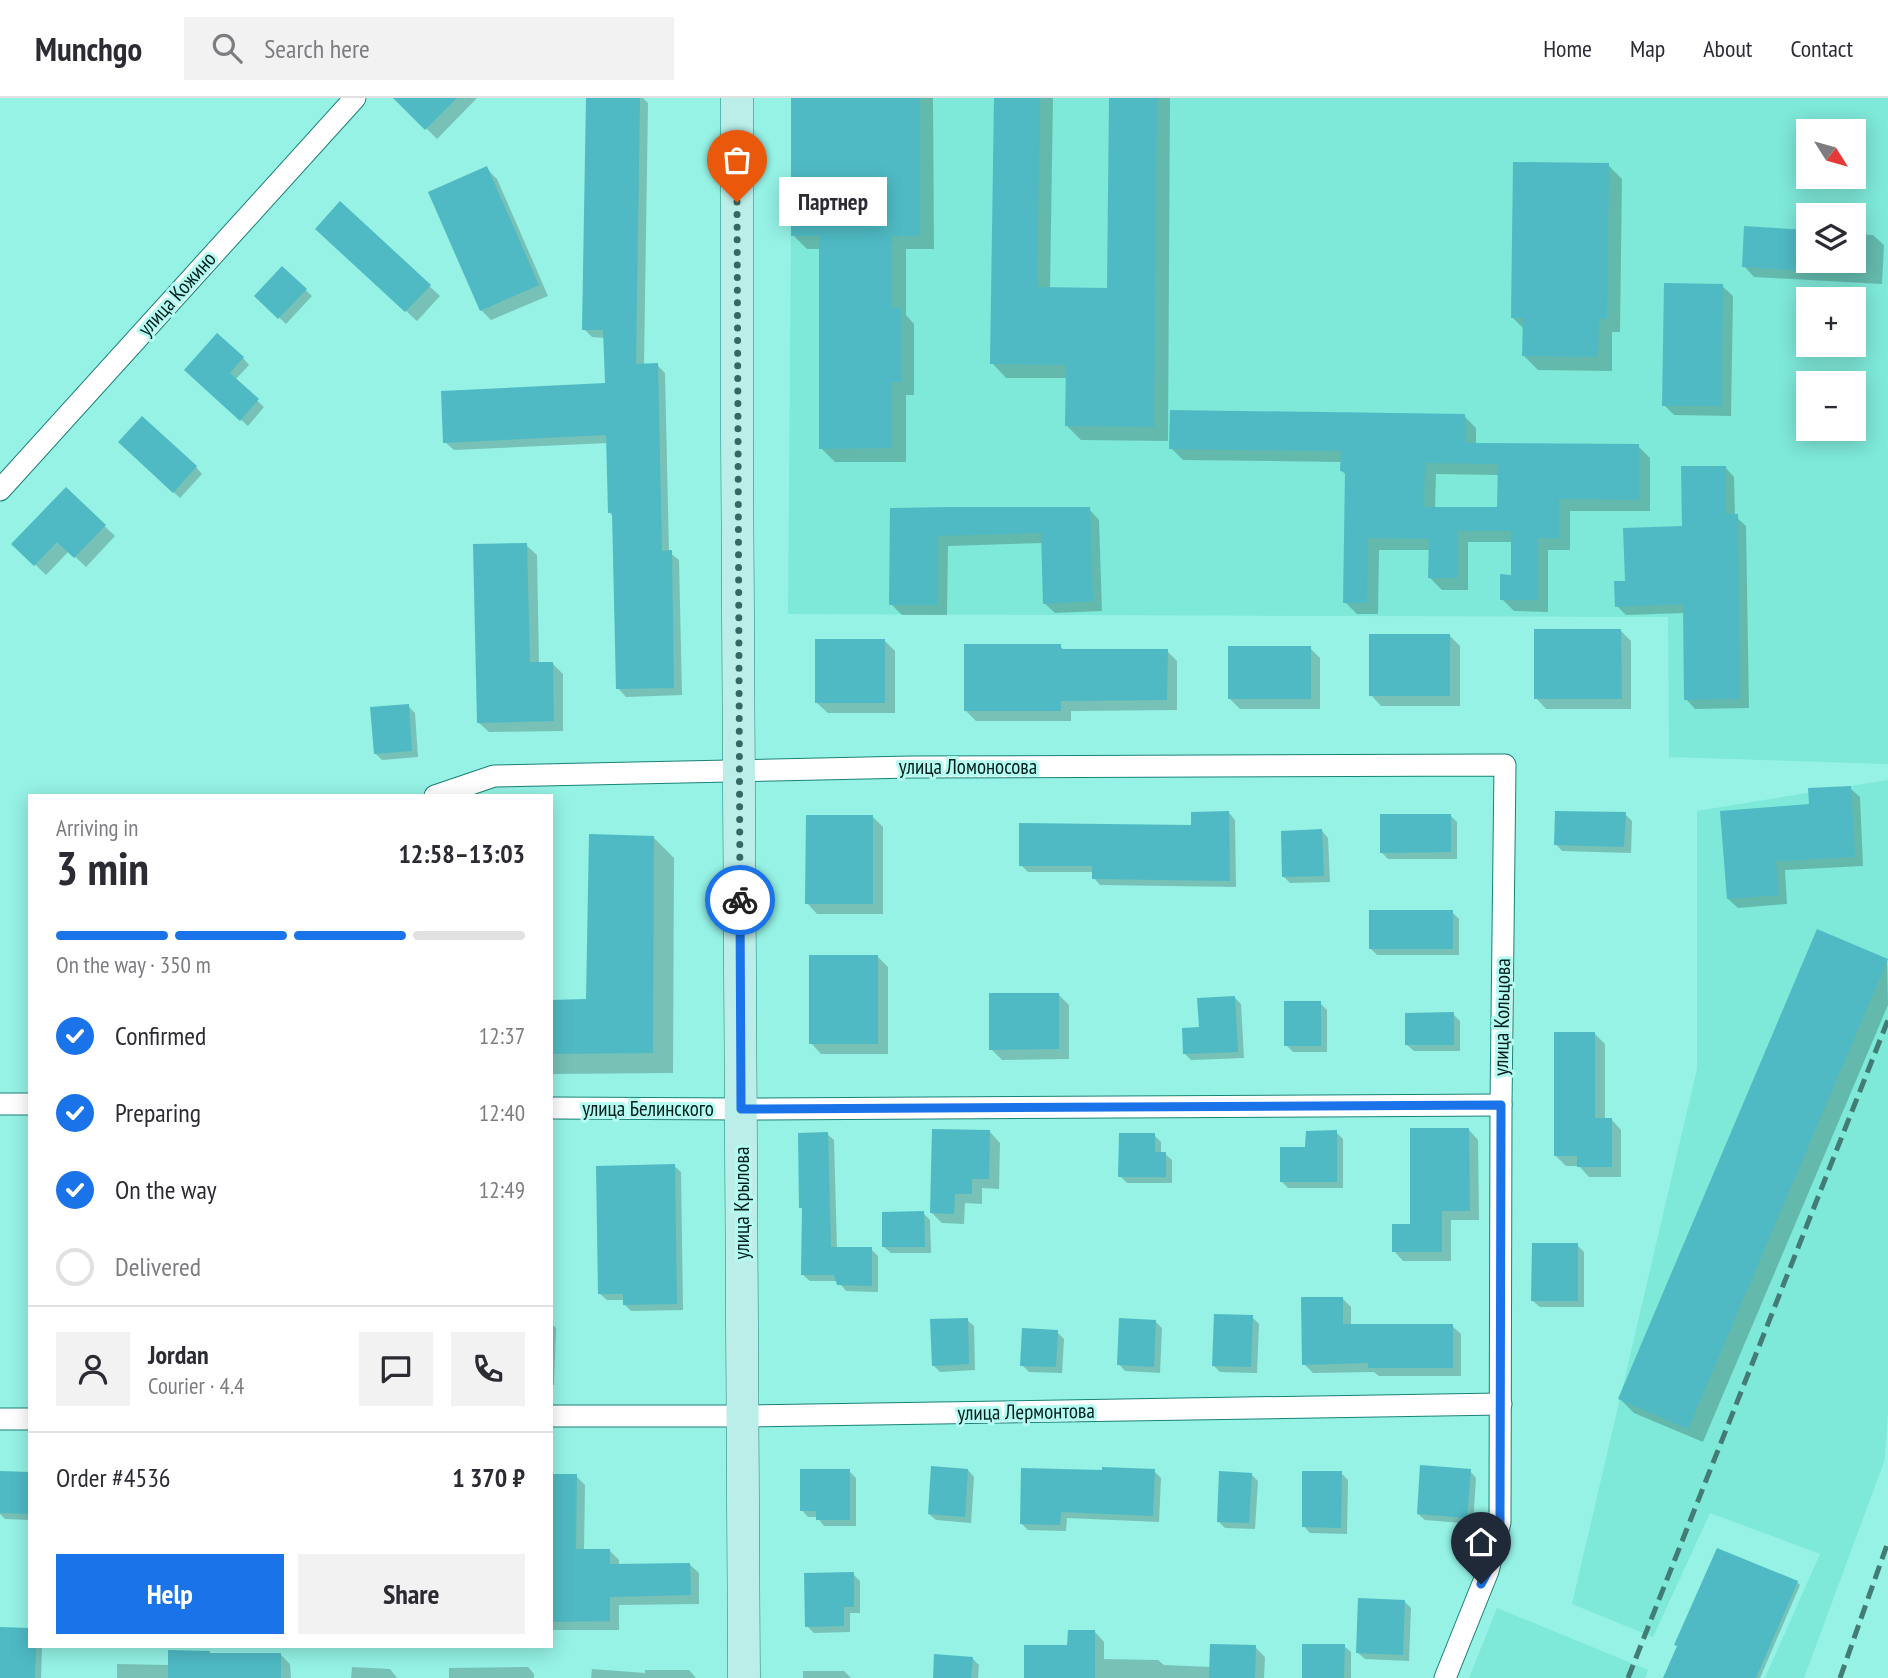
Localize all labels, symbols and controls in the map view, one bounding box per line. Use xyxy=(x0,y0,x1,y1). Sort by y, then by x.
search box xyxy=(184,17,674,80)
text: Munchgo xyxy=(35,27,142,70)
icon: search xyxy=(208,29,246,67)
text: Search here xyxy=(264,32,370,65)
text: Home xyxy=(1543,33,1592,64)
text: Map xyxy=(1630,33,1665,64)
text: About xyxy=(1703,33,1752,64)
text: Contact xyxy=(1790,33,1853,64)
north arrow xyxy=(1796,119,1866,189)
map controls xyxy=(1796,119,1866,441)
pin xyxy=(707,130,767,202)
icon: bag xyxy=(718,141,756,179)
callout: Партнер xyxy=(779,178,888,226)
text: Партнер xyxy=(798,187,868,216)
button: layers xyxy=(1796,203,1866,273)
street label: улица Кожино xyxy=(132,246,222,342)
button: + xyxy=(1796,287,1866,357)
button: − xyxy=(1796,371,1866,441)
street label: улица Ломоносова xyxy=(899,753,1037,780)
text: Arriving in xyxy=(56,813,138,842)
text: 12:58–13:03 xyxy=(398,837,525,870)
text: 3 min xyxy=(56,838,149,898)
courier xyxy=(705,865,775,935)
icon: bike xyxy=(721,881,759,919)
text: On the way · 350 m xyxy=(56,950,211,979)
street label: улица Кольцова xyxy=(1487,958,1516,1076)
icon: check xyxy=(56,1017,94,1055)
text: Confirmed xyxy=(115,1019,206,1052)
text: 12:37 xyxy=(479,1021,525,1050)
icon: check xyxy=(56,1094,94,1132)
street label: улица Белинского xyxy=(582,1095,714,1122)
text: Preparing xyxy=(115,1096,201,1129)
text: 12:40 xyxy=(479,1098,525,1127)
street label: улица Крылова xyxy=(728,1147,755,1259)
icon: check xyxy=(56,1171,94,1209)
text: On the way xyxy=(115,1173,217,1206)
text: 12:49 xyxy=(479,1175,525,1204)
text: Delivered xyxy=(115,1250,201,1283)
button: person xyxy=(56,1332,130,1406)
button: chat xyxy=(359,1332,433,1406)
button: phone xyxy=(451,1332,525,1406)
text: Jordan xyxy=(148,1338,209,1371)
text: Courier · 4.4 xyxy=(148,1371,244,1400)
street label: улица Лермонтова xyxy=(957,1397,1095,1426)
text: Order #4536 xyxy=(56,1461,171,1494)
text: 1 370 ₽ xyxy=(452,1461,525,1494)
pin xyxy=(1451,1512,1511,1584)
icon: home xyxy=(1462,1523,1500,1561)
button: Help xyxy=(56,1554,284,1634)
button: Share xyxy=(298,1554,525,1634)

